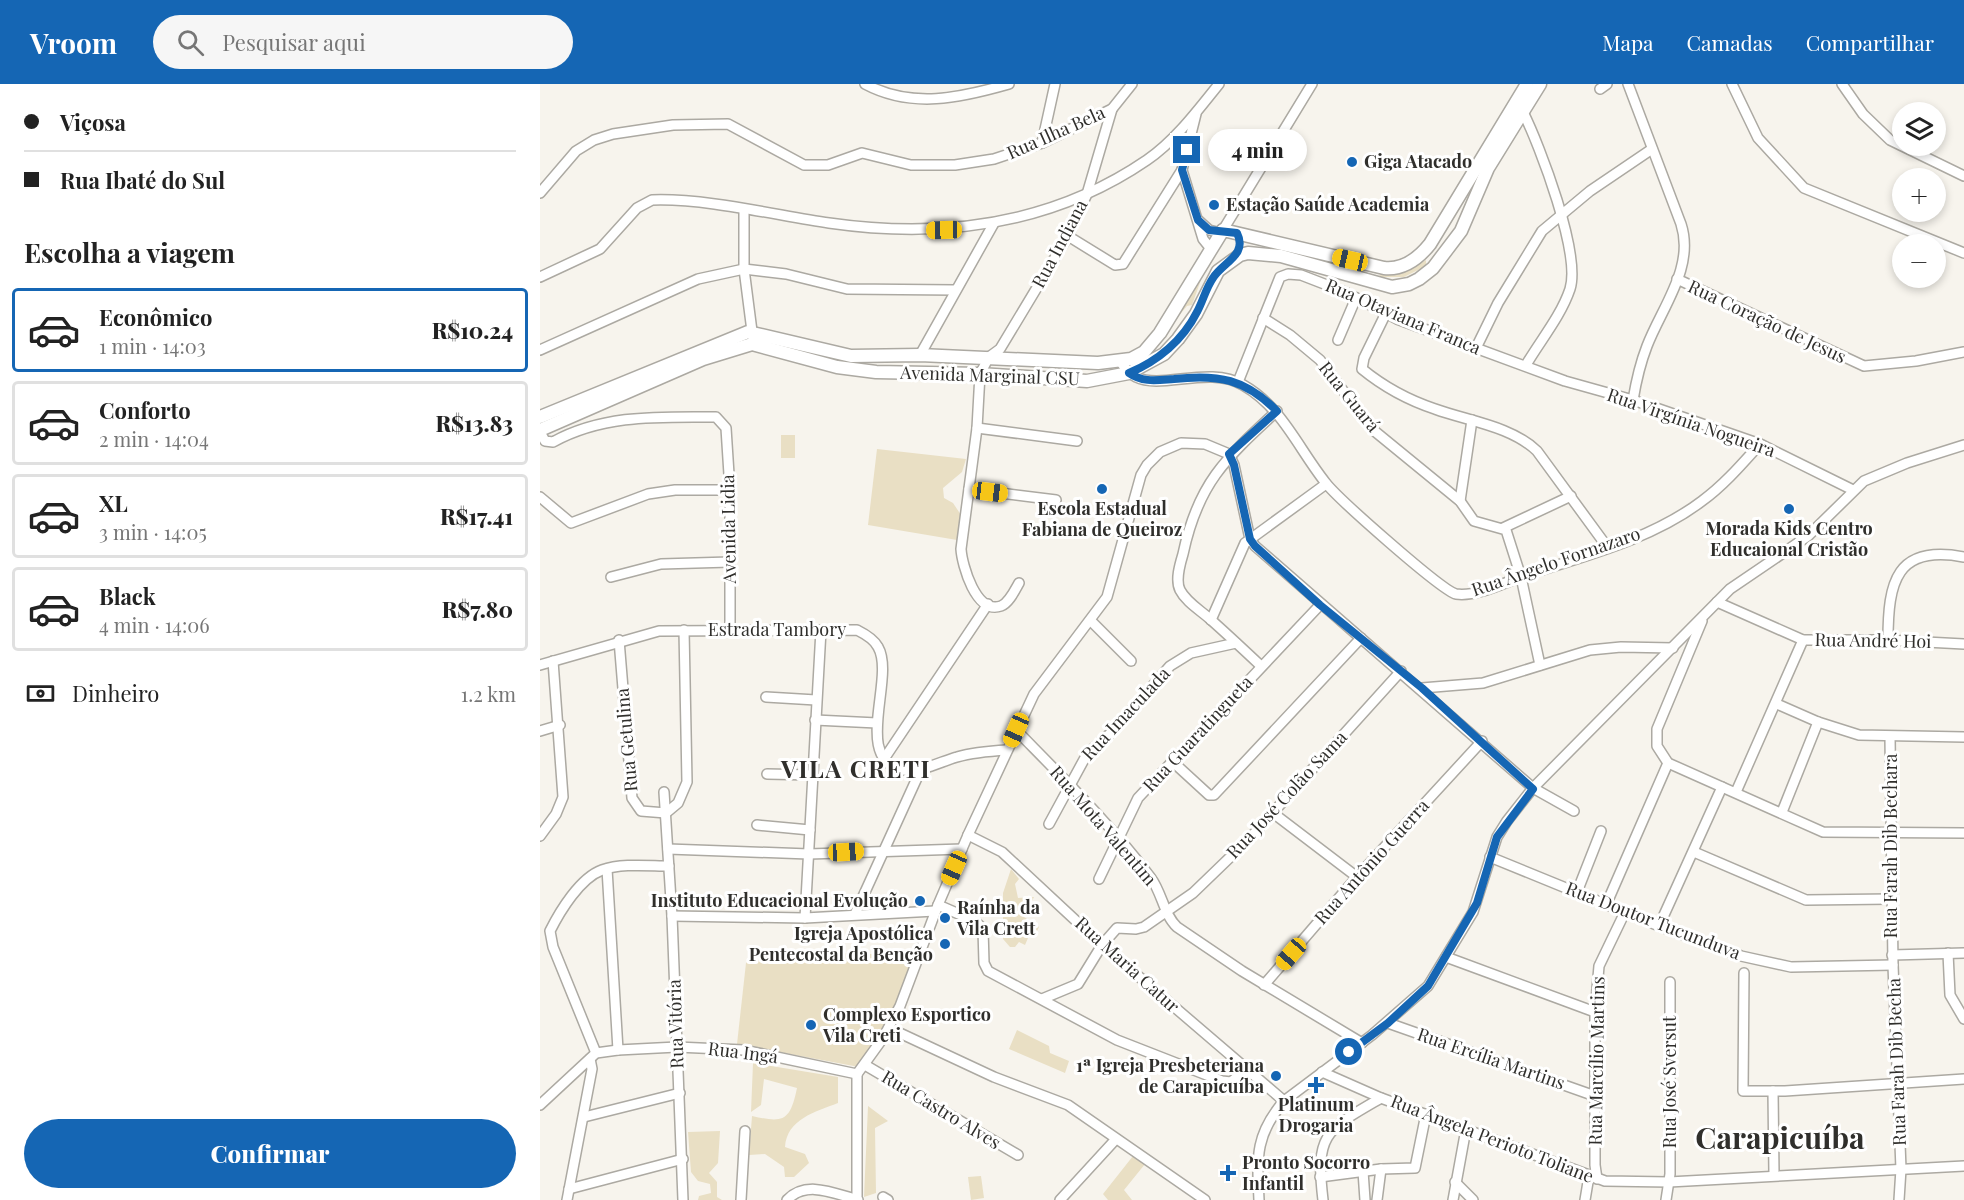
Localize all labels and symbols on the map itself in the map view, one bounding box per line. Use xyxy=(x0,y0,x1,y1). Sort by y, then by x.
street label: Rua Ilha Bela xyxy=(1003,100,1108,164)
callout: 4 min xyxy=(1208,129,1307,171)
route end xyxy=(1173,136,1200,163)
place label: Giga Atacado xyxy=(1364,149,1472,173)
marker: Giga Atacado xyxy=(1345,155,1359,169)
place label: Estação Saúde Academia xyxy=(1226,192,1430,216)
street label: Rua Indiana xyxy=(1026,195,1092,292)
marker: Estação Saúde Academia xyxy=(1207,198,1221,212)
car xyxy=(926,221,962,239)
car xyxy=(1330,247,1370,273)
street label: Rua Otaviana Franca xyxy=(1322,272,1485,360)
street label: Rua Coração de Jesus xyxy=(1684,274,1850,368)
street label: Rua Guará xyxy=(1314,356,1386,437)
street label: Avenida Marginal CSU xyxy=(899,360,1080,390)
street label: Rua Virgínia Nogueira xyxy=(1604,382,1779,462)
street label: Avenida Lidia xyxy=(715,474,741,585)
car xyxy=(971,481,1009,503)
marker: Escola Estadual Fabiana de Queiroz xyxy=(1095,482,1109,496)
place label: Escola Estadual Fabiana de Queiroz xyxy=(1022,496,1182,541)
marker: Morada Kids Centro Educaional Cristão xyxy=(1782,502,1796,516)
place label: Morada Kids Centro Educaional Cristão xyxy=(1705,516,1873,561)
street label: Rua Ângelo Fornazaro xyxy=(1468,521,1643,601)
street label: Estrada Tambory xyxy=(708,617,846,641)
street label: Rua André Hoi xyxy=(1814,627,1932,653)
street label: Rua Imaculada xyxy=(1076,662,1175,765)
street label: Rua Guaratingueta xyxy=(1137,670,1258,797)
street label: Rua Getulina xyxy=(610,687,642,793)
car xyxy=(1000,710,1032,750)
street label: Rua José Colão Sama xyxy=(1221,725,1352,863)
district label: VILA CRETI xyxy=(780,752,931,784)
street label: Rua Farah Dib Bechara xyxy=(1878,754,1902,938)
street label: Rua Mota Valentim xyxy=(1045,760,1162,890)
street label: Rua Antônio Guerra xyxy=(1309,794,1434,929)
car xyxy=(828,842,864,862)
car xyxy=(938,848,970,888)
street label: Rua Doutor Tucunduva xyxy=(1562,876,1744,965)
place label: Instituto Educacional Evolução xyxy=(651,888,908,912)
marker: Instituto Educacional Evolução xyxy=(913,894,927,908)
place label: Raínha da Vila Crett xyxy=(956,895,1041,940)
marker: Raínha da Vila Crett xyxy=(938,911,952,925)
street label: Rua Maria Catur xyxy=(1070,911,1185,1018)
place label: Igreja Apostólica Pentecostal da Benção xyxy=(749,921,934,966)
car xyxy=(1272,935,1310,973)
marker: Igreja Apostólica Pentecostal da Benção xyxy=(938,937,952,951)
street label: Rua Marcílio Martins xyxy=(1583,976,1609,1146)
street label: Rua Farah Dib Becha xyxy=(1881,978,1911,1146)
street label: Rua Vitória xyxy=(661,979,689,1069)
place label: Complexo Esportico Vila Creti xyxy=(822,1002,991,1047)
street label: Rua José Sversut xyxy=(1657,1015,1681,1148)
marker: Complexo Esportico Vila Creti xyxy=(804,1018,818,1032)
street label: Rua Ercília Martins xyxy=(1414,1022,1568,1095)
street label: Rua Ingá xyxy=(707,1036,780,1068)
route start xyxy=(1335,1038,1362,1065)
place label: 1ª Igreja Presbeteriana de Carapicuíba xyxy=(1076,1053,1265,1098)
street label: Rua Castro Alves xyxy=(878,1064,1005,1154)
marker: 1ª Igreja Presbeteriana de Carapicuíba xyxy=(1269,1069,1283,1083)
marker: Platinum Drogaria xyxy=(1309,1078,1323,1092)
street label: Rua Ângela Perioto Toliane xyxy=(1387,1088,1597,1188)
place label: Platinum Drogaria xyxy=(1278,1092,1355,1137)
district label: Carapicuíba xyxy=(1695,1117,1865,1157)
place label: Pronto Socorro Infantil xyxy=(1242,1150,1370,1195)
marker: Pronto Socorro Infantil xyxy=(1219,1164,1237,1182)

